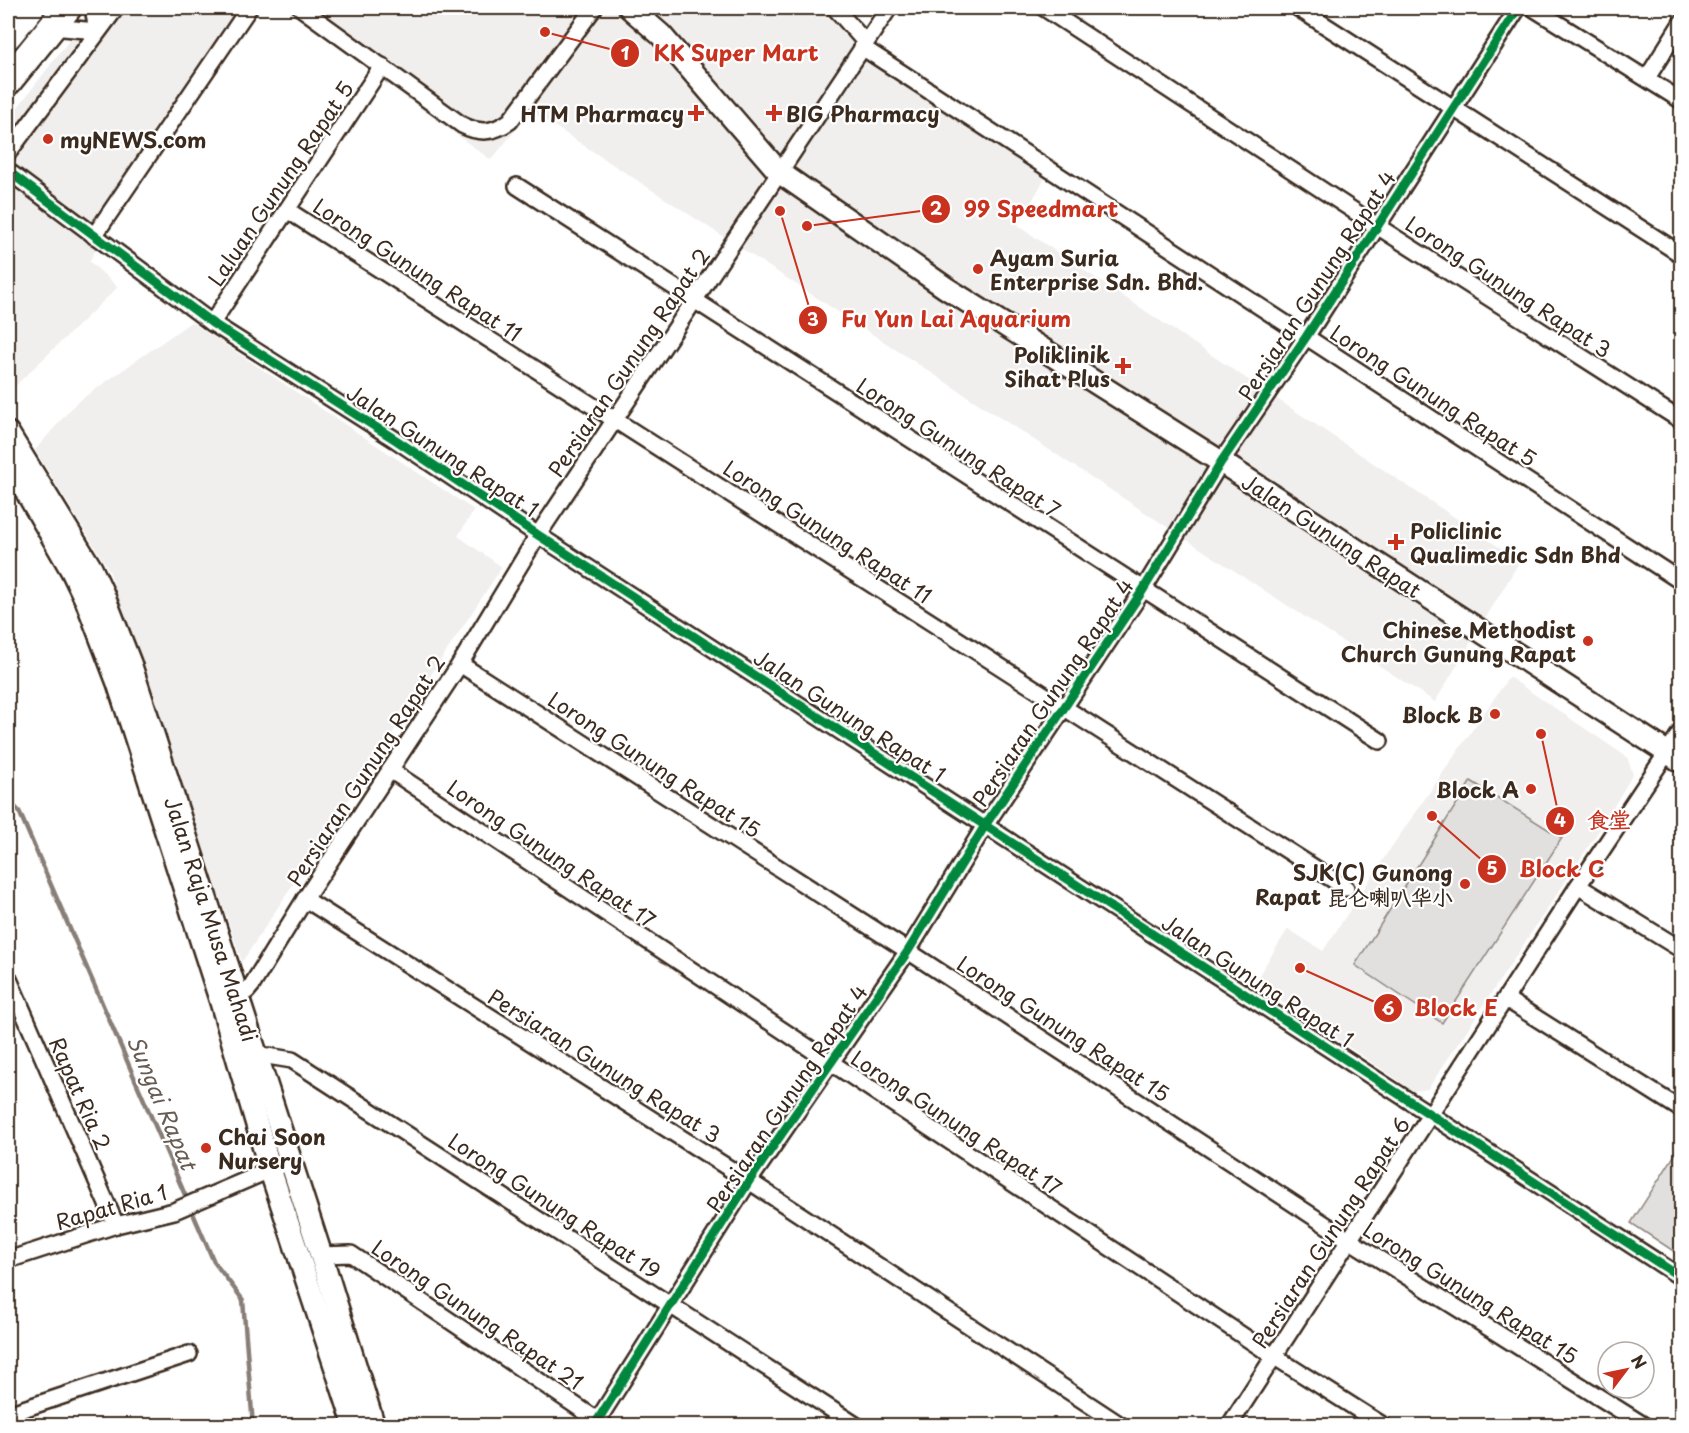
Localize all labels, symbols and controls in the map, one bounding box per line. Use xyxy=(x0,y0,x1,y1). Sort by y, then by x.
callout: KK Super Mart xyxy=(610,33,832,73)
text: KK Super Mart xyxy=(653,35,819,68)
text: 1 xyxy=(621,39,630,66)
street label: Laluan Gunung Rapat 5 xyxy=(199,74,361,292)
place label: HTM Pharmacy xyxy=(520,97,684,129)
place label: BIG Pharmacy xyxy=(786,97,939,129)
marker: HTM Pharmacy xyxy=(689,106,703,120)
marker: BIG Pharmacy xyxy=(767,106,781,120)
place label: myNEWS.com xyxy=(60,123,206,155)
marker: myNEWS.com xyxy=(41,132,55,146)
street label: Persiaran Gunung Rapat 4 xyxy=(1229,164,1403,406)
street label: Lorong Gunung Rapat 11 xyxy=(307,189,529,349)
callout: 99 Speedmart xyxy=(921,189,1131,229)
text: 99 Speedmart xyxy=(964,191,1119,224)
text: 2 xyxy=(930,194,943,221)
street label: Lorong Gunung Rapat 3 xyxy=(1400,207,1618,365)
street label: Persiaran Gunung Rapat 2 xyxy=(539,241,717,483)
place label: Ayam Suria Enterprise Sdn. Bhd. xyxy=(990,241,1203,297)
marker: Ayam Suria Enterprise Sdn. Bhd. xyxy=(971,262,985,276)
callout: Fu Yun Lai Aquarium xyxy=(798,300,1084,340)
text: Fu Yun Lai Aquarium xyxy=(841,301,1071,334)
text: 3 xyxy=(807,305,819,332)
street label: Lorong Gunung Rapat 5 xyxy=(1324,316,1544,474)
place label: Poliklinik Sihat Plus xyxy=(1004,338,1110,394)
marker: Poliklinik Sihat Plus xyxy=(1114,357,1132,375)
street label: Lorong Gunung Rapat 7 xyxy=(851,369,1067,525)
street label: Jalan Gunung Rapat 1 xyxy=(341,376,545,524)
street label: Lorong Gunung Rapat 11 xyxy=(717,451,939,611)
street label: Jalan Gunung Rapat xyxy=(1236,465,1428,605)
place label: Policlinic Qualimedic Sdn Bhd xyxy=(1410,514,1621,570)
marker: Policlinic Qualimedic Sdn Bhd xyxy=(1387,533,1405,551)
street label: Persiaran Gunung Rapat 4 xyxy=(964,572,1140,812)
place label: Chinese Methodist Church Gunung Rapat xyxy=(1341,613,1576,669)
marker: Chinese Methodist Church Gunung Rapat xyxy=(1581,634,1595,648)
street label: Jalan Gunung Rapat 1 xyxy=(748,641,952,789)
street label: Persiaran Gunung Rapat 2 xyxy=(278,648,452,892)
street label: Lorong Gunung Rapat 15 xyxy=(542,683,768,845)
place label: Block B xyxy=(1402,698,1483,730)
marker: Block B xyxy=(1488,707,1502,721)
street label: Lorong Gunung Rapat 17 xyxy=(441,771,663,935)
place label: Block A xyxy=(1436,773,1519,805)
marker: Block A xyxy=(1524,782,1538,796)
street label: Jalan Raja Musa Mahadi xyxy=(157,792,267,1046)
callout: 食堂 xyxy=(1545,801,1643,841)
text: 食堂 xyxy=(1587,802,1631,835)
text: 4 xyxy=(1554,806,1566,833)
callout: Block C xyxy=(1477,849,1616,889)
text: Block C xyxy=(1519,851,1605,884)
text: 5 xyxy=(1486,854,1498,881)
place label: SJK(C) Gunong Rapat 昆仑喇叭华小 xyxy=(1255,856,1453,912)
marker: SJK(C) Gunong Rapat 昆仑喇叭华小 xyxy=(1458,877,1472,891)
street label: Jalan Gunung Rapat 1 xyxy=(1156,906,1360,1054)
street label: Lorong Gunung Rapat 15 xyxy=(951,947,1177,1109)
street label: Persiaran Gunung Rapat 4 xyxy=(698,978,874,1218)
street label: Persiaran Gunung Rapat 3 xyxy=(482,980,728,1150)
callout: Block E xyxy=(1373,988,1510,1028)
text: Block E xyxy=(1414,990,1498,1023)
text: 6 xyxy=(1382,994,1395,1021)
water label: Sungai Rapat xyxy=(120,1030,207,1177)
street label: Rapat Ria 2 xyxy=(42,1031,120,1155)
street label: Lorong Gunung Rapat 17 xyxy=(845,1042,1069,1202)
street label: Persiaran Gunung Rapat 6 xyxy=(1243,1110,1417,1354)
place label: Chai Soon Nursery xyxy=(218,1120,326,1176)
street label: Lorong Gunung Rapat 19 xyxy=(442,1124,668,1286)
marker: Chai Soon Nursery xyxy=(199,1141,213,1155)
street label: Rapat Ria 1 xyxy=(51,1175,171,1237)
street label: Lorong Gunung Rapat 15 xyxy=(1357,1213,1585,1371)
street label: Lorong Gunung Rapat 21 xyxy=(366,1231,590,1397)
north arrow xyxy=(1596,1340,1656,1400)
text: N xyxy=(1626,1350,1653,1373)

